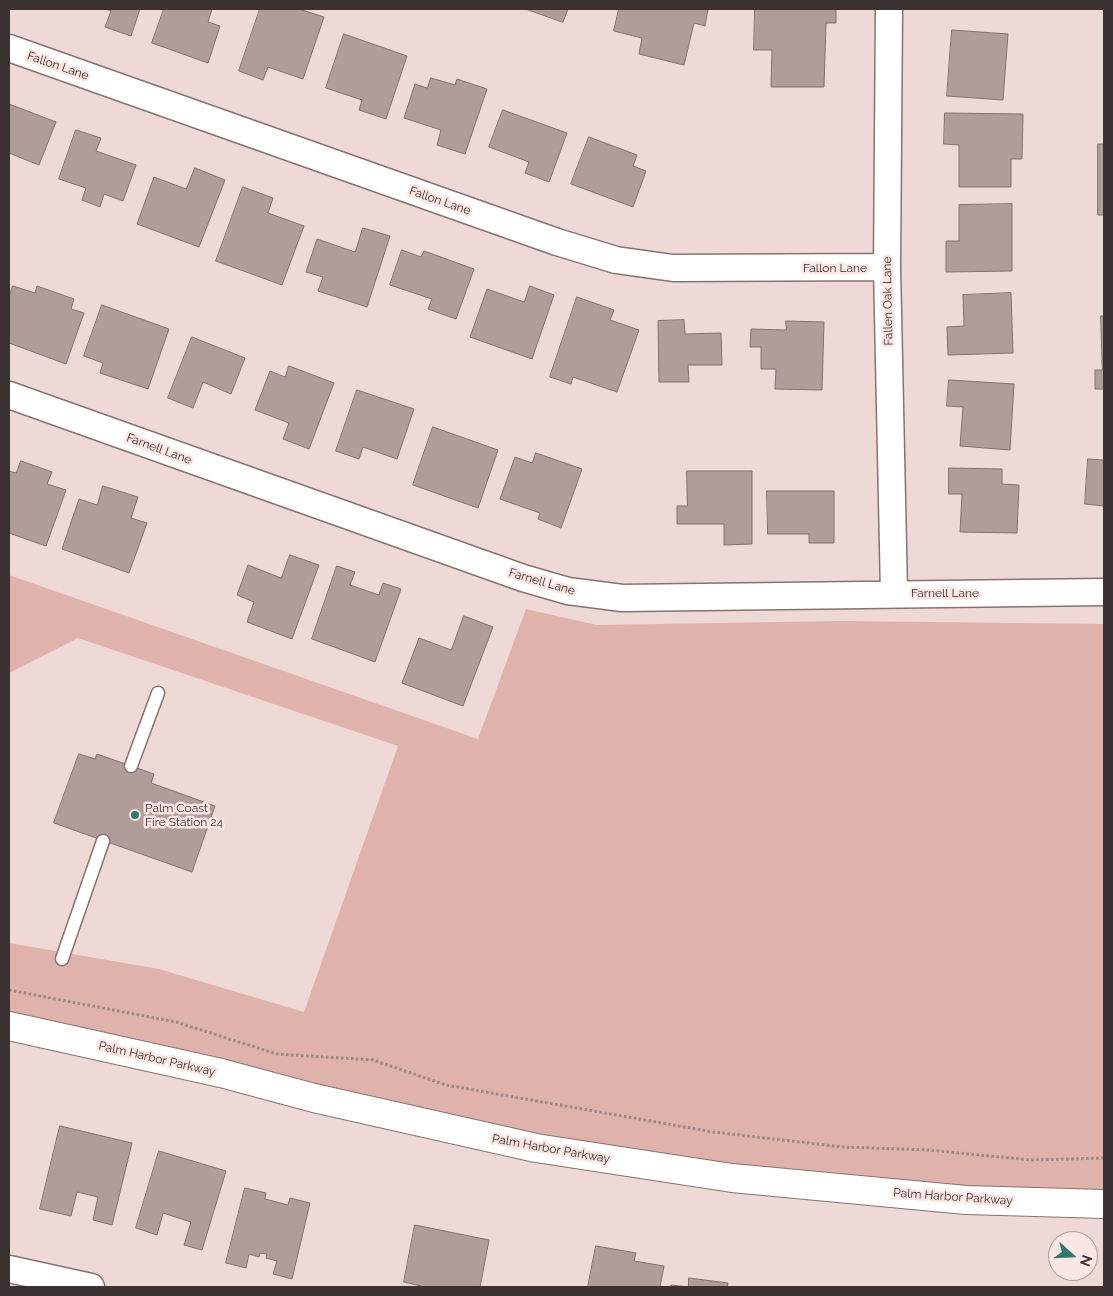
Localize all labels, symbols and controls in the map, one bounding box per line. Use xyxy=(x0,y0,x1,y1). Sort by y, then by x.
street label: Fallon Lane xyxy=(25,49,91,83)
street label: Fallon Lane xyxy=(407,184,473,218)
street label: Fallen Oak Lane xyxy=(880,256,896,346)
street label: Fallon Lane xyxy=(803,261,867,275)
street label: Farnell Lane xyxy=(124,431,194,467)
street label: Farnell Lane xyxy=(507,566,577,598)
street label: Farnell Lane xyxy=(911,586,979,600)
place label: Palm Coast Fire Station 24 xyxy=(145,801,223,829)
marker: Palm Coast Fire Station 24 xyxy=(129,809,141,821)
street label: Palm Harbor Parkway xyxy=(97,1039,217,1079)
street label: Palm Harbor Parkway xyxy=(491,1132,611,1166)
street label: Palm Harbor Parkway xyxy=(893,1186,1013,1208)
north arrow xyxy=(1048,1231,1098,1281)
text: N xyxy=(1077,1253,1096,1269)

